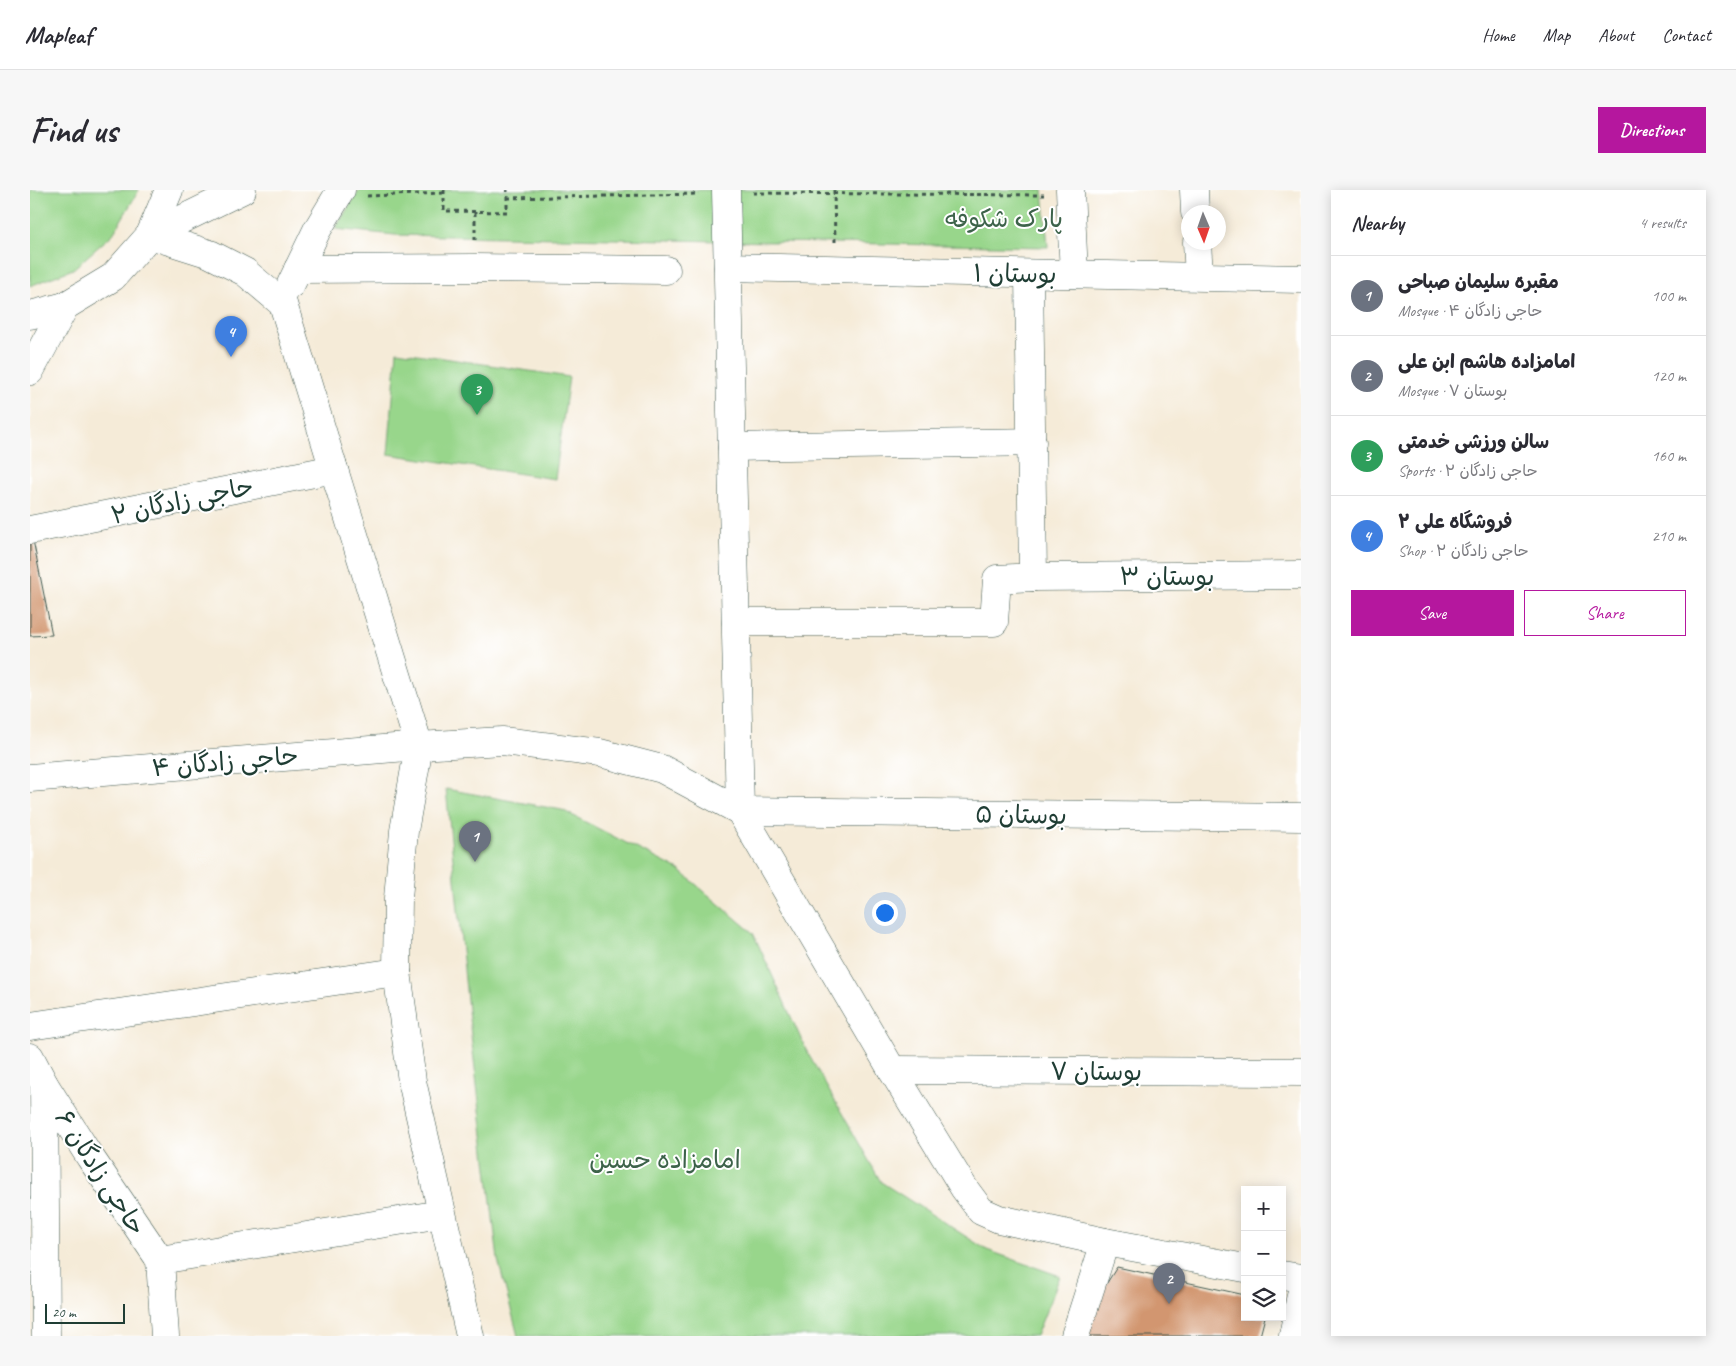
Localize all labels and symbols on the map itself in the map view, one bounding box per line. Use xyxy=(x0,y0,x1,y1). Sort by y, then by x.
park label: پارک شکوفه xyxy=(945,203,1063,235)
north arrow xyxy=(1181,205,1226,250)
street label: بوستان ۱ xyxy=(973,257,1057,291)
pin: 4 xyxy=(215,316,247,357)
pin: 3 xyxy=(461,374,493,415)
street label: حاجی زادگان ۲ xyxy=(108,470,256,532)
street label: بوستان ۳ xyxy=(1120,561,1214,593)
street label: حاجی زادگان ۴ xyxy=(150,740,300,784)
street label: بوستان ۵ xyxy=(975,798,1067,832)
pin: 1 xyxy=(459,821,491,862)
your location xyxy=(872,900,898,926)
street label: بوستان ۷ xyxy=(1050,1056,1142,1088)
street label: حاجی زادگان ۶ xyxy=(48,1104,153,1241)
park label: امامزاده حسین xyxy=(589,1144,741,1176)
pin: 2 xyxy=(1153,1263,1185,1304)
scale bar xyxy=(45,1301,125,1324)

